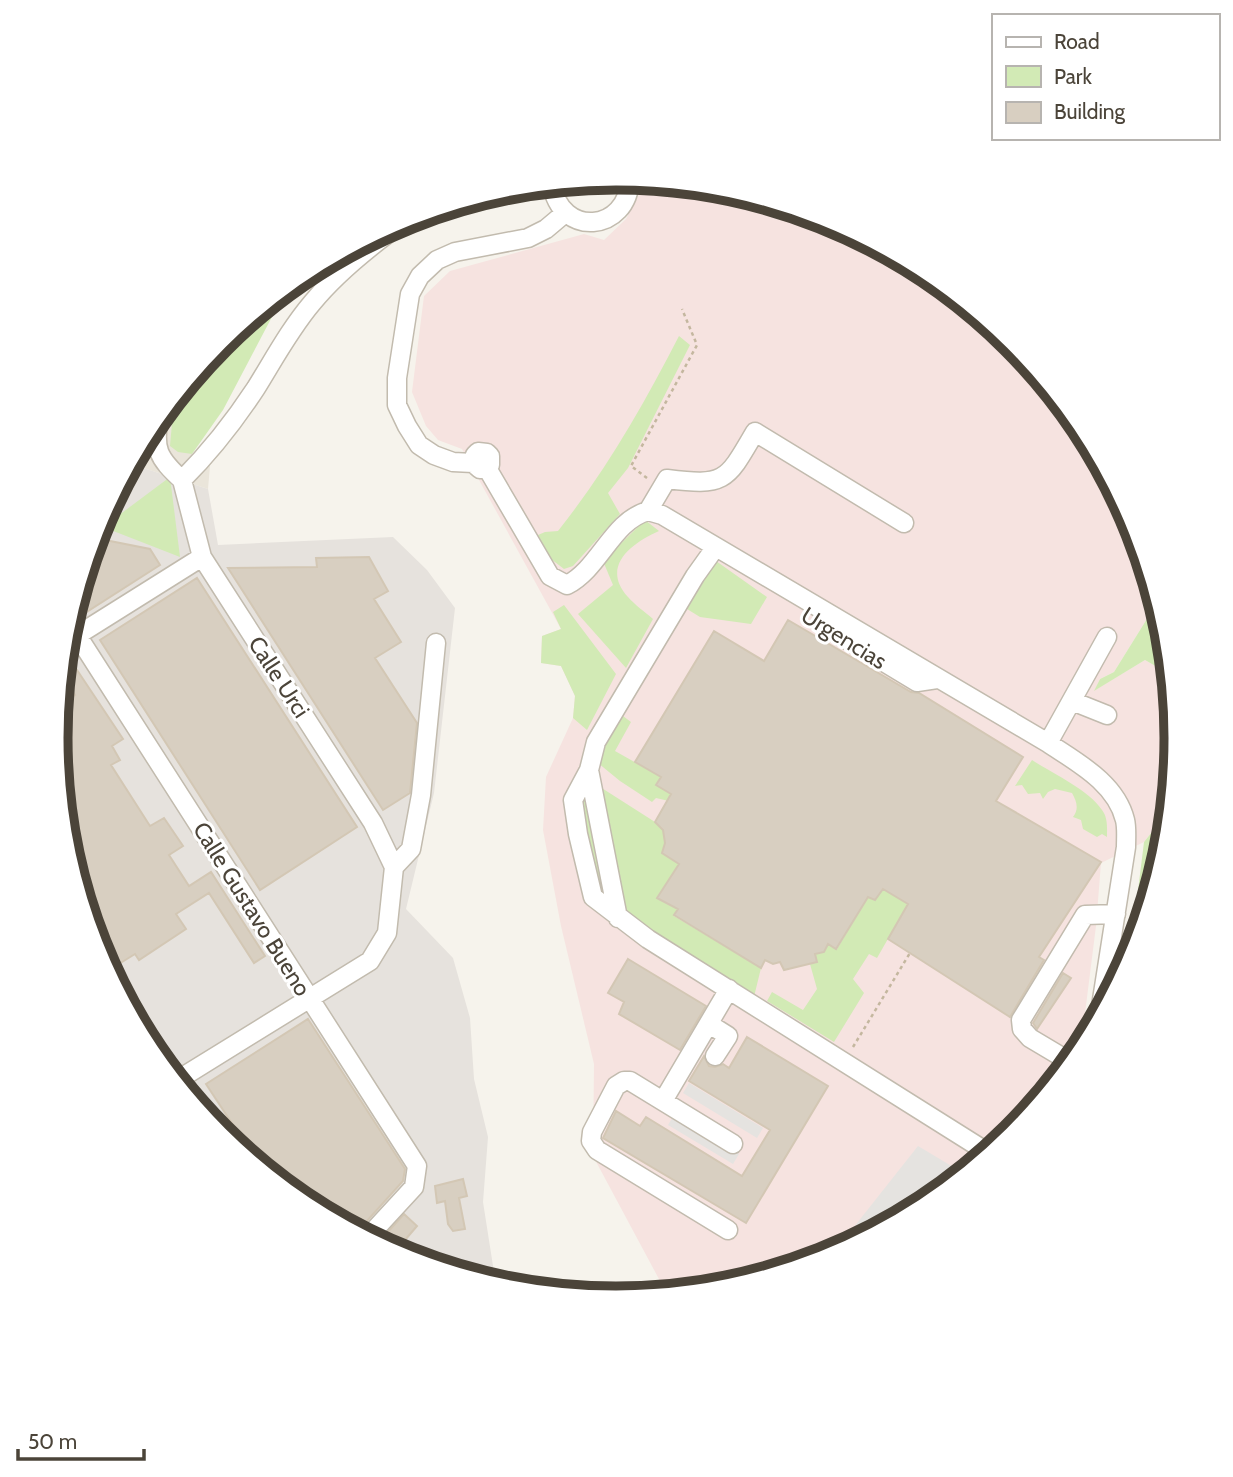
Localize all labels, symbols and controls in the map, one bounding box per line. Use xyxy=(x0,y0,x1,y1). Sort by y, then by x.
legend xyxy=(992,14,1219,140)
text: Road xyxy=(1054,29,1100,54)
text: Park xyxy=(1054,64,1092,89)
text: Building xyxy=(1054,99,1126,124)
street label: Urgencias xyxy=(796,601,892,675)
street label: Calle Urci xyxy=(242,631,316,723)
street label: Calle Gustavo Bueno xyxy=(187,817,317,1001)
scale bar xyxy=(18,1418,144,1462)
text: 50 m xyxy=(28,1429,77,1454)

